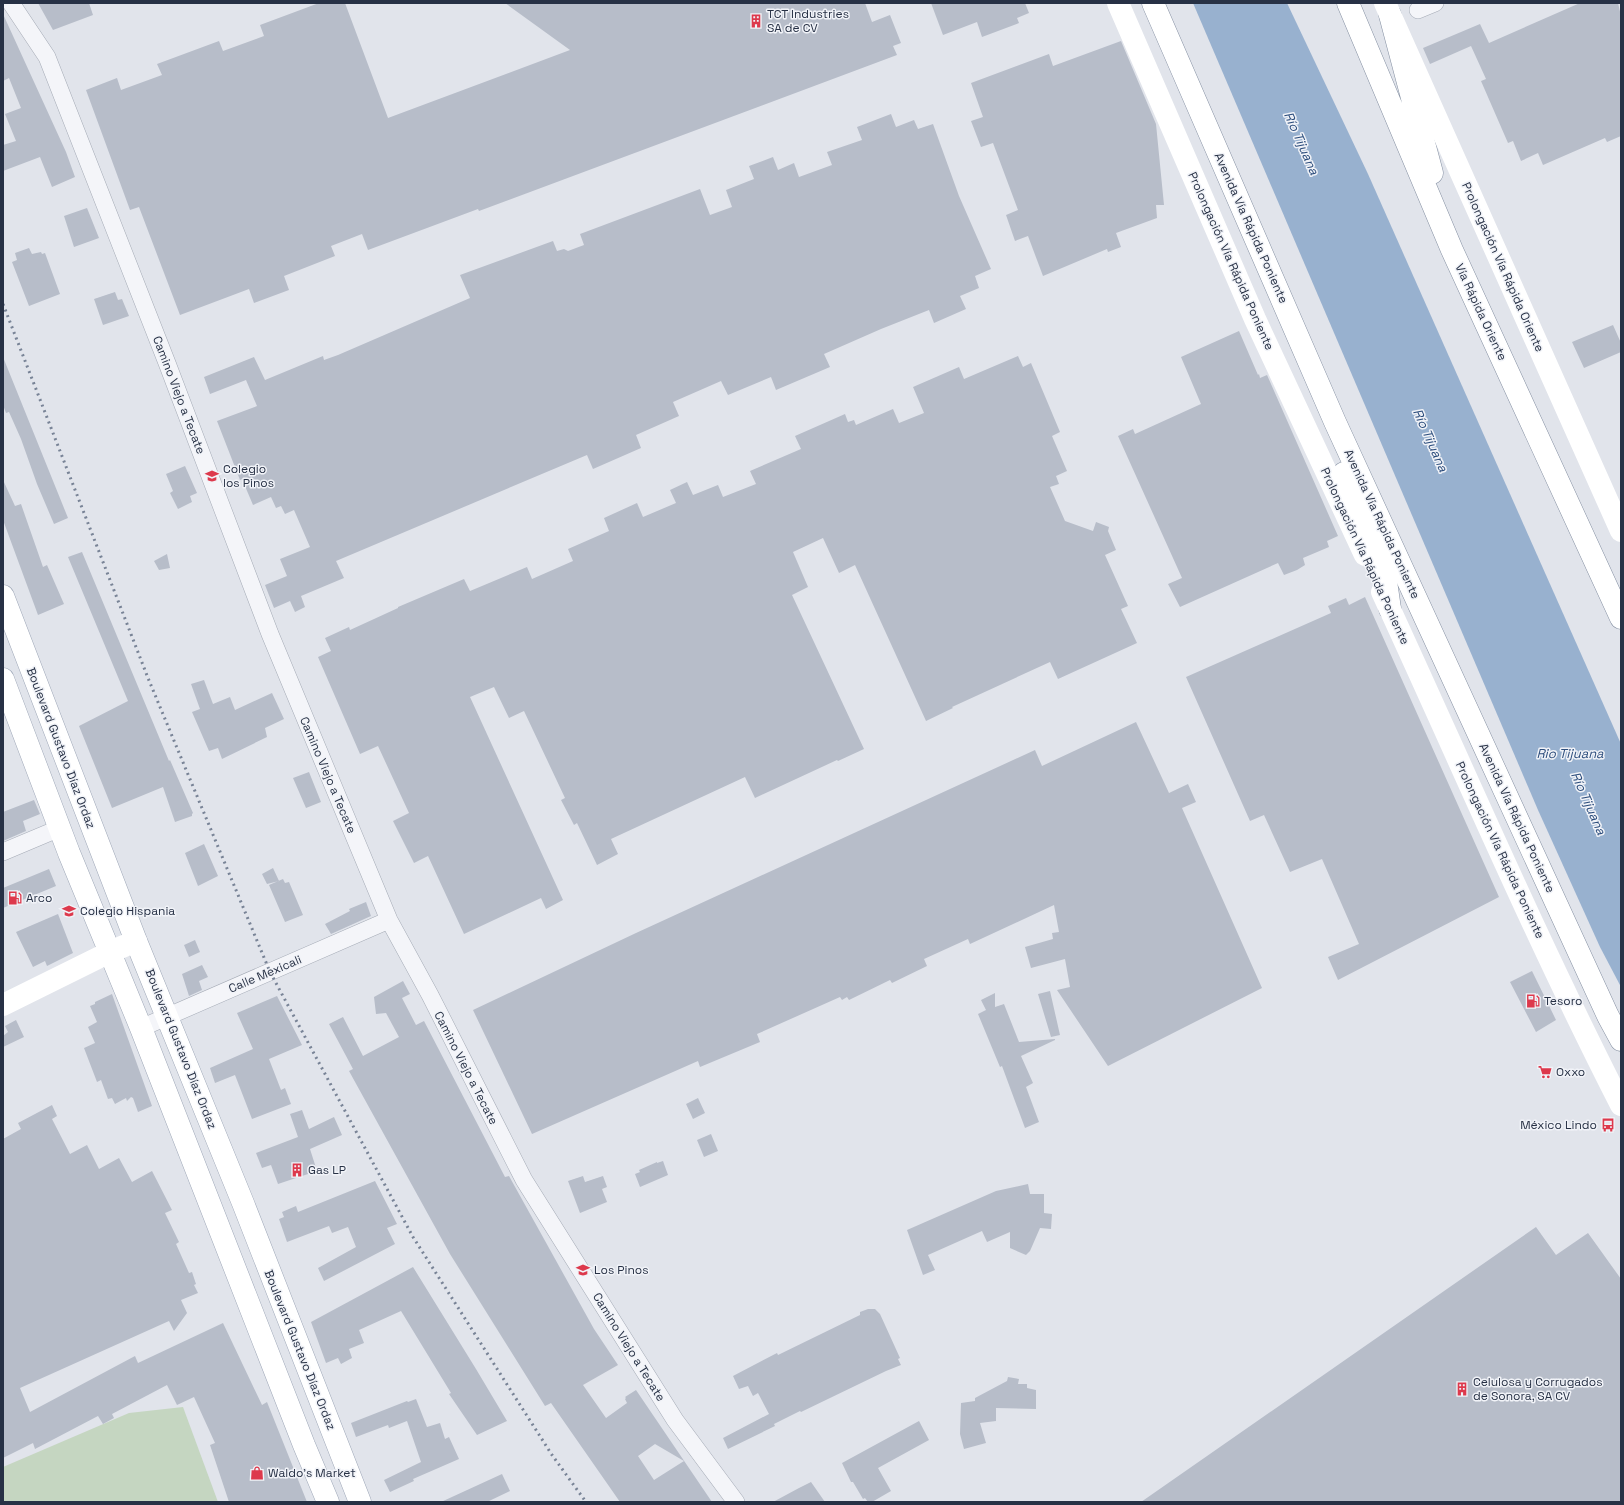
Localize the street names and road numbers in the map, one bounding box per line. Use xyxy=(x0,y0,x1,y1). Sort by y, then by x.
street label: Avenida Vía Rápida Poniente xyxy=(1211,150,1291,306)
street label: Prolongación Vía Rápida Poniente xyxy=(1184,169,1278,353)
street label: Prolongación Vía Rápida Oriente xyxy=(1459,180,1547,354)
street label: Vía Rápida Oriente xyxy=(1452,261,1510,363)
street label: Camino Viejo a Tecate xyxy=(149,334,209,456)
street label: Avenida Vía Rápida Poniente xyxy=(1340,447,1424,601)
street label: Prolongación Vía Rápida Poniente xyxy=(1317,465,1413,647)
street label: Boulevard Gustavo Díaz Ordaz xyxy=(23,665,99,831)
street label: Camino Viejo a Tecate xyxy=(296,714,360,836)
street label: Avenida Vía Rápida Poniente xyxy=(1475,741,1559,895)
street label: Prolongación Vía Rápida Poniente xyxy=(1452,759,1548,941)
street label: Calle Mexicali xyxy=(226,951,304,997)
street label: Boulevard Gustavo Díaz Ordaz xyxy=(141,967,221,1131)
street label: Camino Viejo a Tecate xyxy=(430,1009,502,1127)
street label: Boulevard Gustavo Díaz Ordaz xyxy=(260,1268,340,1432)
street label: Camino Viejo a Tecate xyxy=(589,1290,669,1404)

